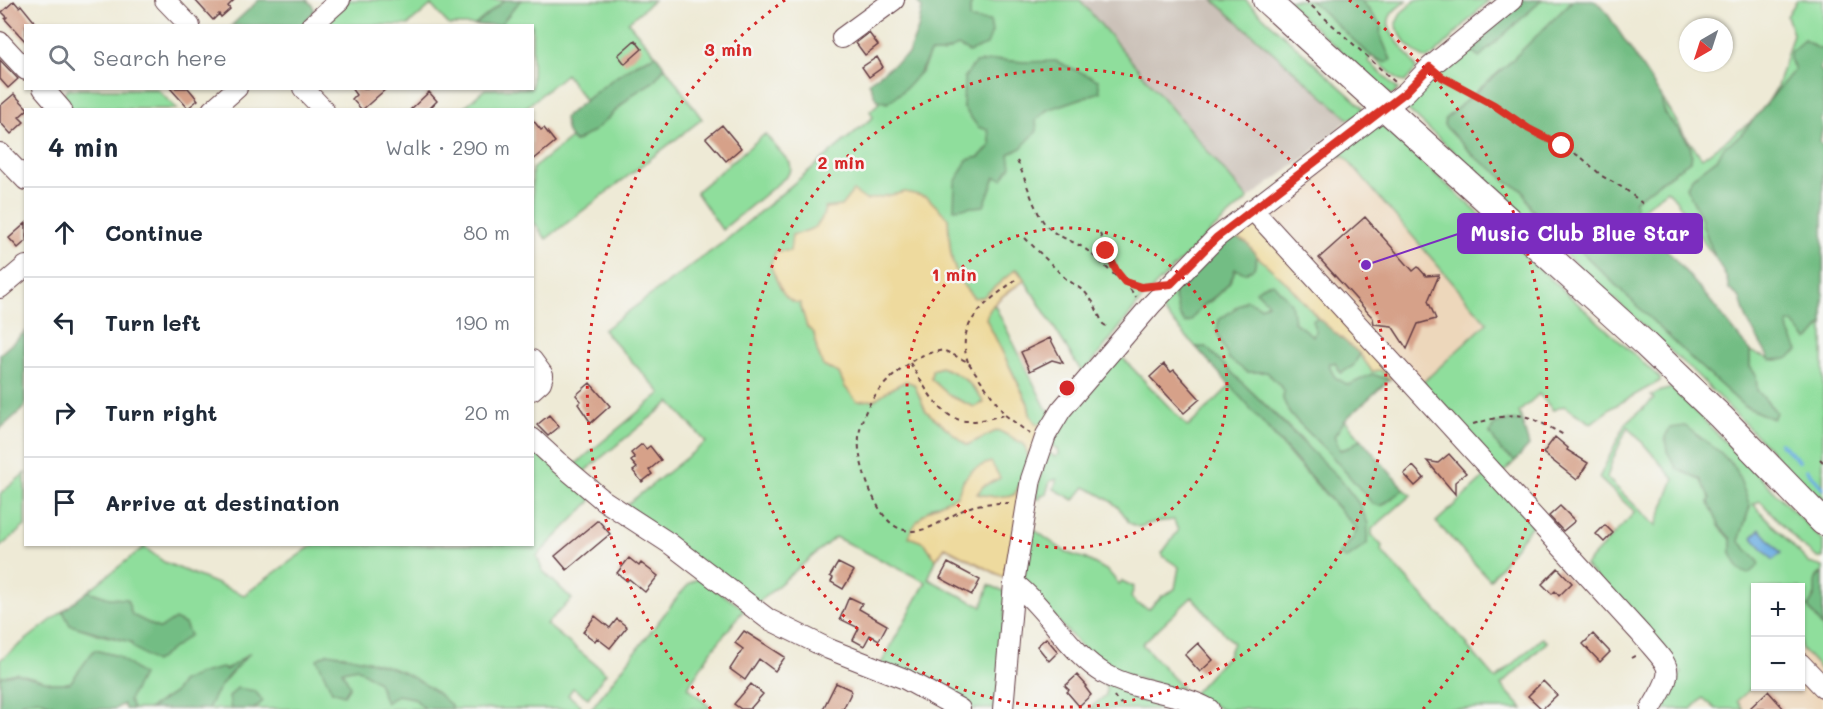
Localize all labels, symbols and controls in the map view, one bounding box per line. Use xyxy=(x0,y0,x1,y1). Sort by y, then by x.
north arrow xyxy=(1679,18,1733,72)
search box xyxy=(24,24,534,90)
text: 3 min xyxy=(704,37,752,61)
icon: search xyxy=(45,41,78,74)
text: Search here xyxy=(93,43,227,72)
text: 4 min xyxy=(48,130,118,164)
route start xyxy=(1548,132,1574,158)
text: Walk · 290 m xyxy=(385,134,510,160)
text: 2 min xyxy=(817,150,865,174)
callout: Music Club Blue Star xyxy=(1458,214,1702,253)
icon: ahead xyxy=(48,216,81,249)
text: Continue xyxy=(105,218,203,247)
text: 80 m xyxy=(463,219,510,245)
text: Music Club Blue Star xyxy=(1470,219,1690,246)
route end xyxy=(1092,237,1118,263)
text: 1 min xyxy=(931,262,977,286)
icon: left xyxy=(48,306,81,339)
text: Turn left xyxy=(105,308,201,337)
text: 190 m xyxy=(455,309,510,335)
centre of rings xyxy=(1057,378,1077,398)
icon: right xyxy=(48,396,81,429)
text: Turn right xyxy=(105,398,217,427)
text: 20 m xyxy=(464,399,510,425)
icon: arrive xyxy=(48,486,81,519)
text: Arrive at destination xyxy=(105,488,340,517)
map controls xyxy=(1751,583,1805,691)
button: + xyxy=(1751,583,1805,637)
button: − xyxy=(1751,637,1805,691)

